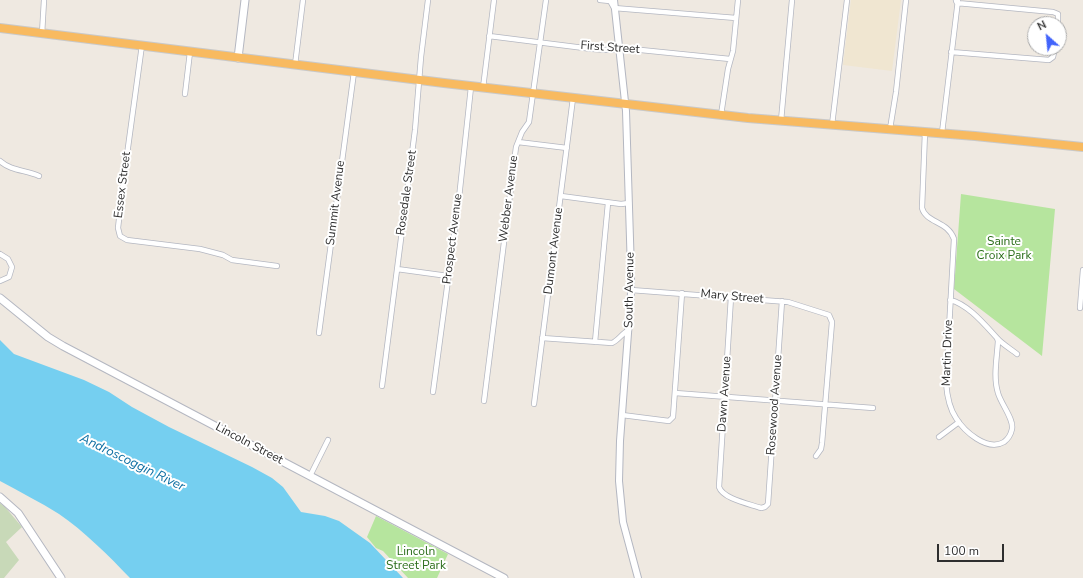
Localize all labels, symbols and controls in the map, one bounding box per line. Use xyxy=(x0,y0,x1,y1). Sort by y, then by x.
north arrow xyxy=(1027,16,1067,56)
text: N xyxy=(1035,17,1049,34)
street label: First Street xyxy=(580,39,640,57)
street label: Rosedale Street xyxy=(394,150,420,236)
street label: Essex Street xyxy=(112,151,134,219)
street label: Webber Avenue xyxy=(497,155,521,243)
street label: Summit Avenue xyxy=(324,160,348,246)
street label: Prospect Avenue xyxy=(440,193,466,285)
street label: Dumont Avenue xyxy=(542,207,566,295)
park label: Sainte Croix Park xyxy=(976,235,1032,263)
street label: South Avenue xyxy=(622,252,638,328)
street label: Mary Street xyxy=(700,287,764,307)
street label: Martin Drive xyxy=(940,319,956,387)
street label: Rosewood Avenue xyxy=(764,354,786,456)
street label: Dawn Avenue xyxy=(715,356,735,432)
street label: Lincoln Street xyxy=(213,420,285,468)
water label: Androscoggin River xyxy=(77,431,187,495)
scale bar xyxy=(939,536,1006,562)
text: 100 m xyxy=(944,543,979,559)
park label: Lincoln Street Park xyxy=(386,545,446,573)

